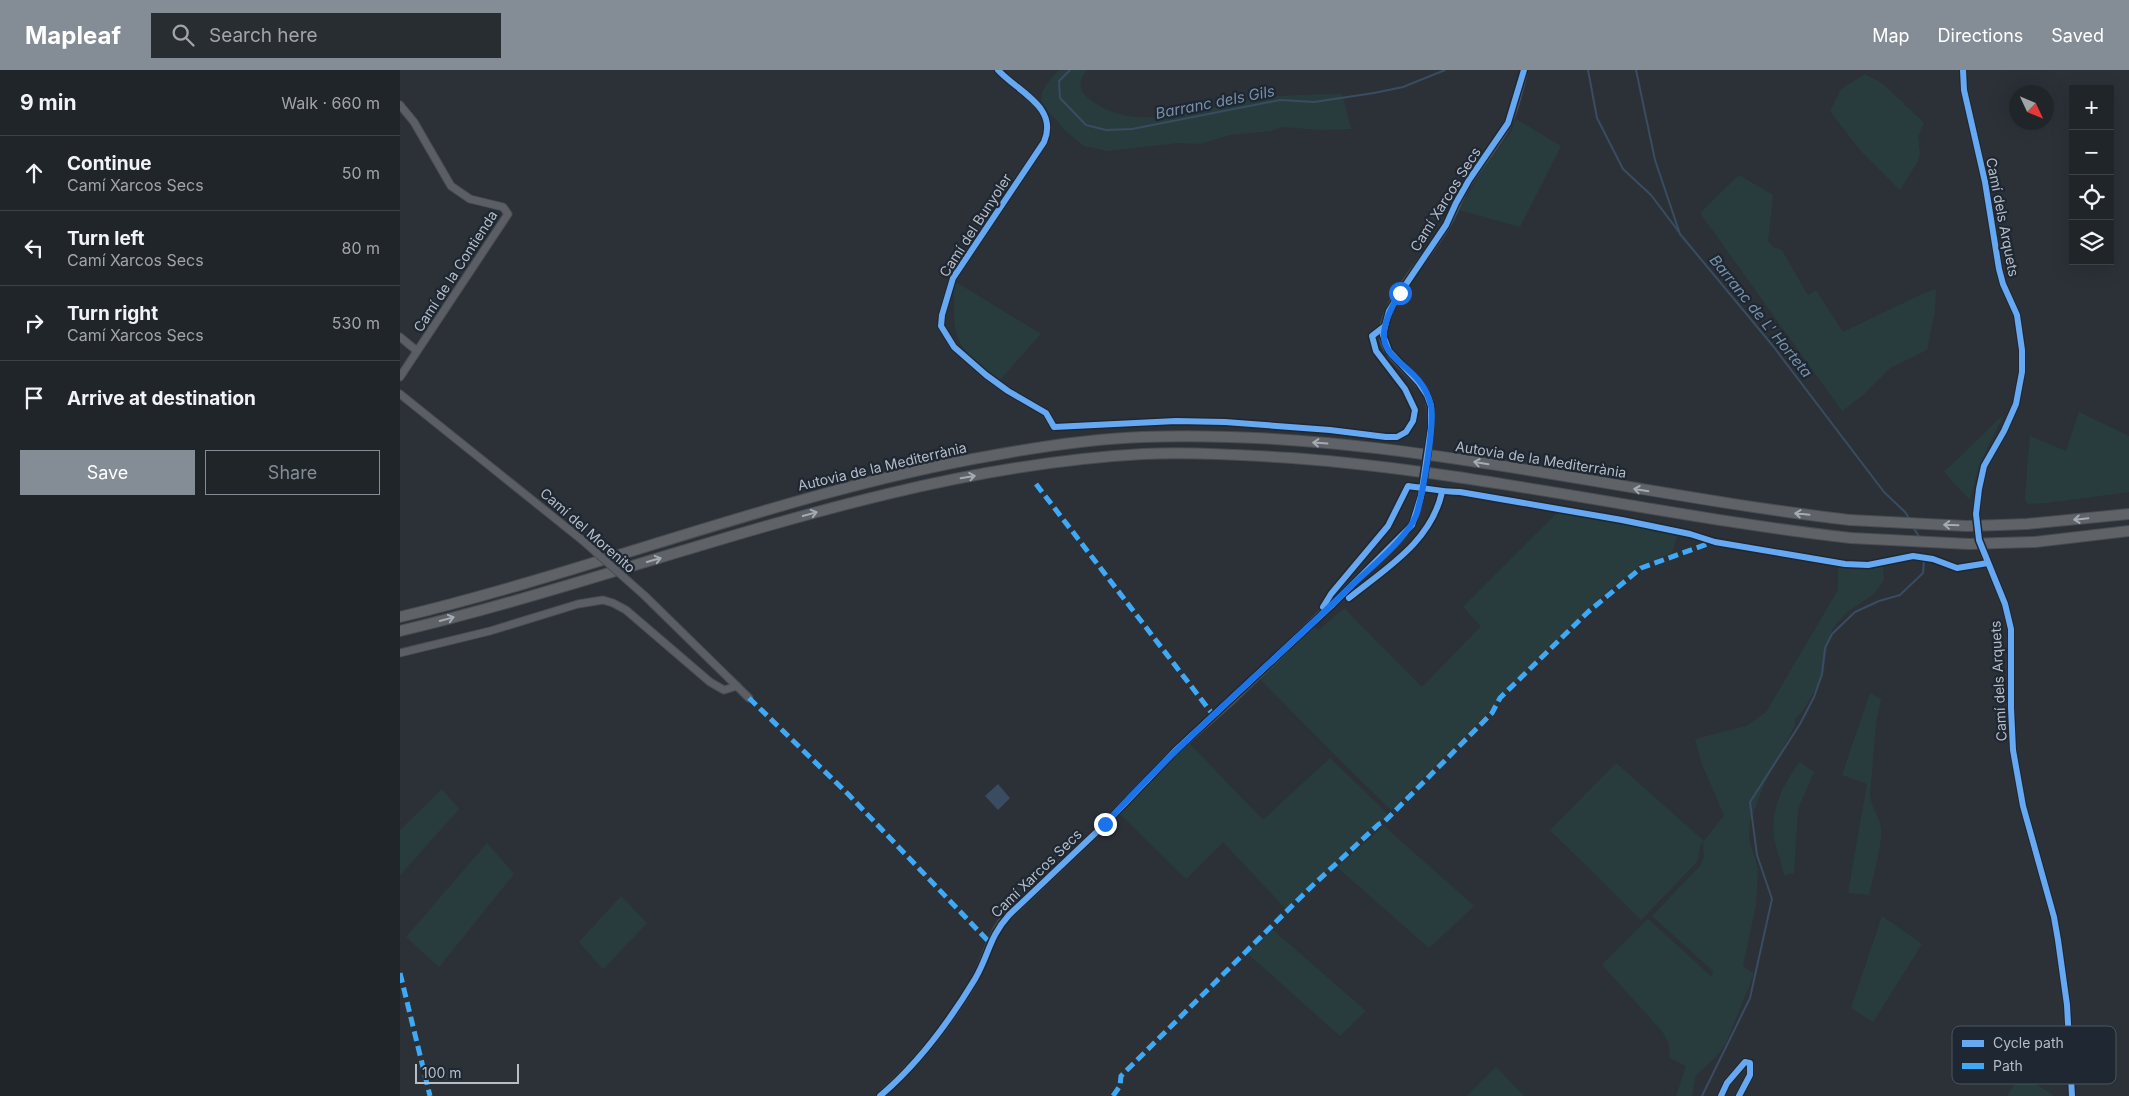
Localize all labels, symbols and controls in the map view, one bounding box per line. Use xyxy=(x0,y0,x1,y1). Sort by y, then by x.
search box xyxy=(151,13,501,58)
text: Mapleaf xyxy=(25,21,121,50)
icon: search xyxy=(169,21,197,49)
text: Search here xyxy=(209,24,318,47)
text: Map xyxy=(1872,25,1910,46)
text: Directions xyxy=(1938,25,2023,46)
text: Saved xyxy=(2051,25,2104,46)
water label: Barranc dels Gils xyxy=(1154,81,1276,123)
north arrow xyxy=(2009,85,2054,130)
map controls xyxy=(2069,85,2114,265)
button: + xyxy=(2069,85,2114,130)
text: 9 min xyxy=(20,90,77,115)
text: Walk · 660 m xyxy=(281,93,380,113)
button: − xyxy=(2069,130,2114,175)
street label: Camí Xarcos Secs xyxy=(1406,144,1484,254)
text: Continue xyxy=(67,152,152,175)
street label: Camí dels Arquets xyxy=(1983,156,2023,278)
icon: ahead xyxy=(20,159,48,187)
text: 50 m xyxy=(342,163,380,183)
street label: Camí del Bunyoler xyxy=(935,170,1015,280)
text: Camí Xarcos Secs xyxy=(67,175,204,195)
button: locate xyxy=(2069,175,2114,220)
street label: Camí de la Contienda xyxy=(409,207,501,335)
button: layers xyxy=(2069,220,2114,265)
text: Turn left xyxy=(67,227,145,250)
icon: left xyxy=(20,234,48,262)
text: 80 m xyxy=(341,238,380,258)
text: Camí Xarcos Secs xyxy=(67,250,204,270)
water label: Barranc de L' Horteta xyxy=(1706,251,1816,381)
route start xyxy=(1389,282,1412,305)
text: Turn right xyxy=(67,302,158,325)
icon: right xyxy=(20,309,48,337)
text: 530 m xyxy=(332,313,380,333)
text: Camí Xarcos Secs xyxy=(67,325,204,345)
icon: arrive xyxy=(20,384,48,412)
text: Arrive at destination xyxy=(67,387,256,410)
street label: Autovia de la Mediterrània xyxy=(1454,437,1628,481)
street label: Autovia de la Mediterrània xyxy=(796,438,968,494)
one-way arrow xyxy=(1312,438,1328,447)
button: Save xyxy=(20,450,195,495)
button: Share xyxy=(205,450,380,495)
one-way arrow xyxy=(1473,458,1489,468)
one-way arrow xyxy=(960,472,976,482)
street label: Camí del Morenito xyxy=(537,484,639,576)
one-way arrow xyxy=(1634,484,1650,494)
one-way arrow xyxy=(801,509,817,519)
one-way arrow xyxy=(1794,509,1810,519)
one-way arrow xyxy=(2073,514,2089,524)
one-way arrow xyxy=(1943,521,1959,530)
one-way arrow xyxy=(646,554,662,564)
one-way arrow xyxy=(439,614,455,624)
street label: Camí dels Arquets xyxy=(1986,620,2010,742)
route end xyxy=(1094,813,1117,836)
street label: Camí Xarcos Secs xyxy=(987,825,1085,921)
legend xyxy=(1952,1026,2116,1084)
text: Cycle path xyxy=(1993,1034,2064,1051)
text: Path xyxy=(1993,1057,2023,1074)
scale bar xyxy=(415,1061,519,1084)
text: 100 m xyxy=(422,1064,462,1081)

